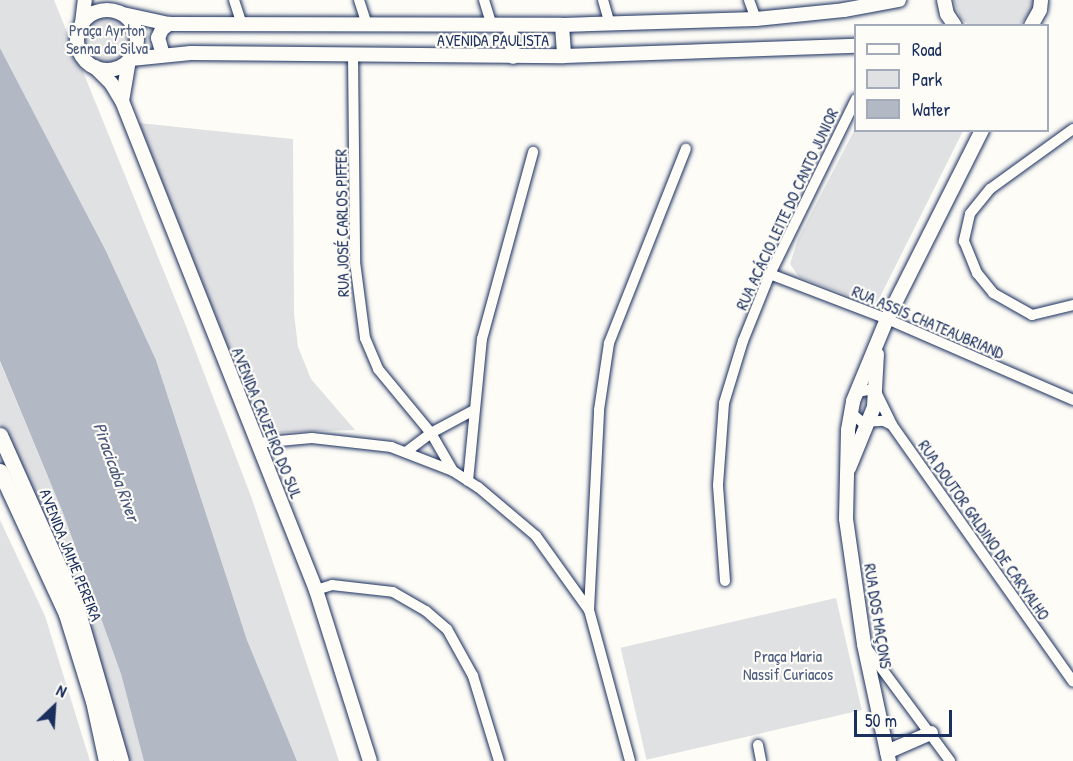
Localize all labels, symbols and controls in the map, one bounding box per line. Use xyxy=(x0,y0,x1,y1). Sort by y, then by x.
park label: Praça Ayrton Senna da Silva xyxy=(66,20,148,58)
legend xyxy=(854,24,1049,132)
street label: AVENIDA PAULISTA xyxy=(437,30,549,50)
text: Road xyxy=(912,37,942,62)
text: Park xyxy=(912,67,942,92)
text: Water xyxy=(912,97,950,122)
street label: RUA ACÁCIO LEITE DO CANTO JUNIOR xyxy=(732,105,842,313)
street label: RUA JOSÉ CARLOS PIFFER xyxy=(331,149,353,297)
street label: RUA ASSIS CHATEAUBRIAND xyxy=(849,281,1007,363)
street label: AVENIDA CRUZEIRO DO SUL xyxy=(228,345,306,501)
water label: Piracicaba River xyxy=(88,420,144,524)
street label: RUA DOUTOR GALDINO DE CARVALHO xyxy=(914,436,1054,624)
street label: AVENIDA JAIME PEREIRA xyxy=(36,486,106,624)
street label: RUA DOS MAÇONS xyxy=(860,562,896,670)
park label: Praça Maria Nassif Curiacos xyxy=(743,646,833,684)
north arrow xyxy=(24,677,84,737)
text: N xyxy=(53,679,70,702)
scale bar xyxy=(857,698,954,736)
text: 50 m xyxy=(865,708,897,733)

